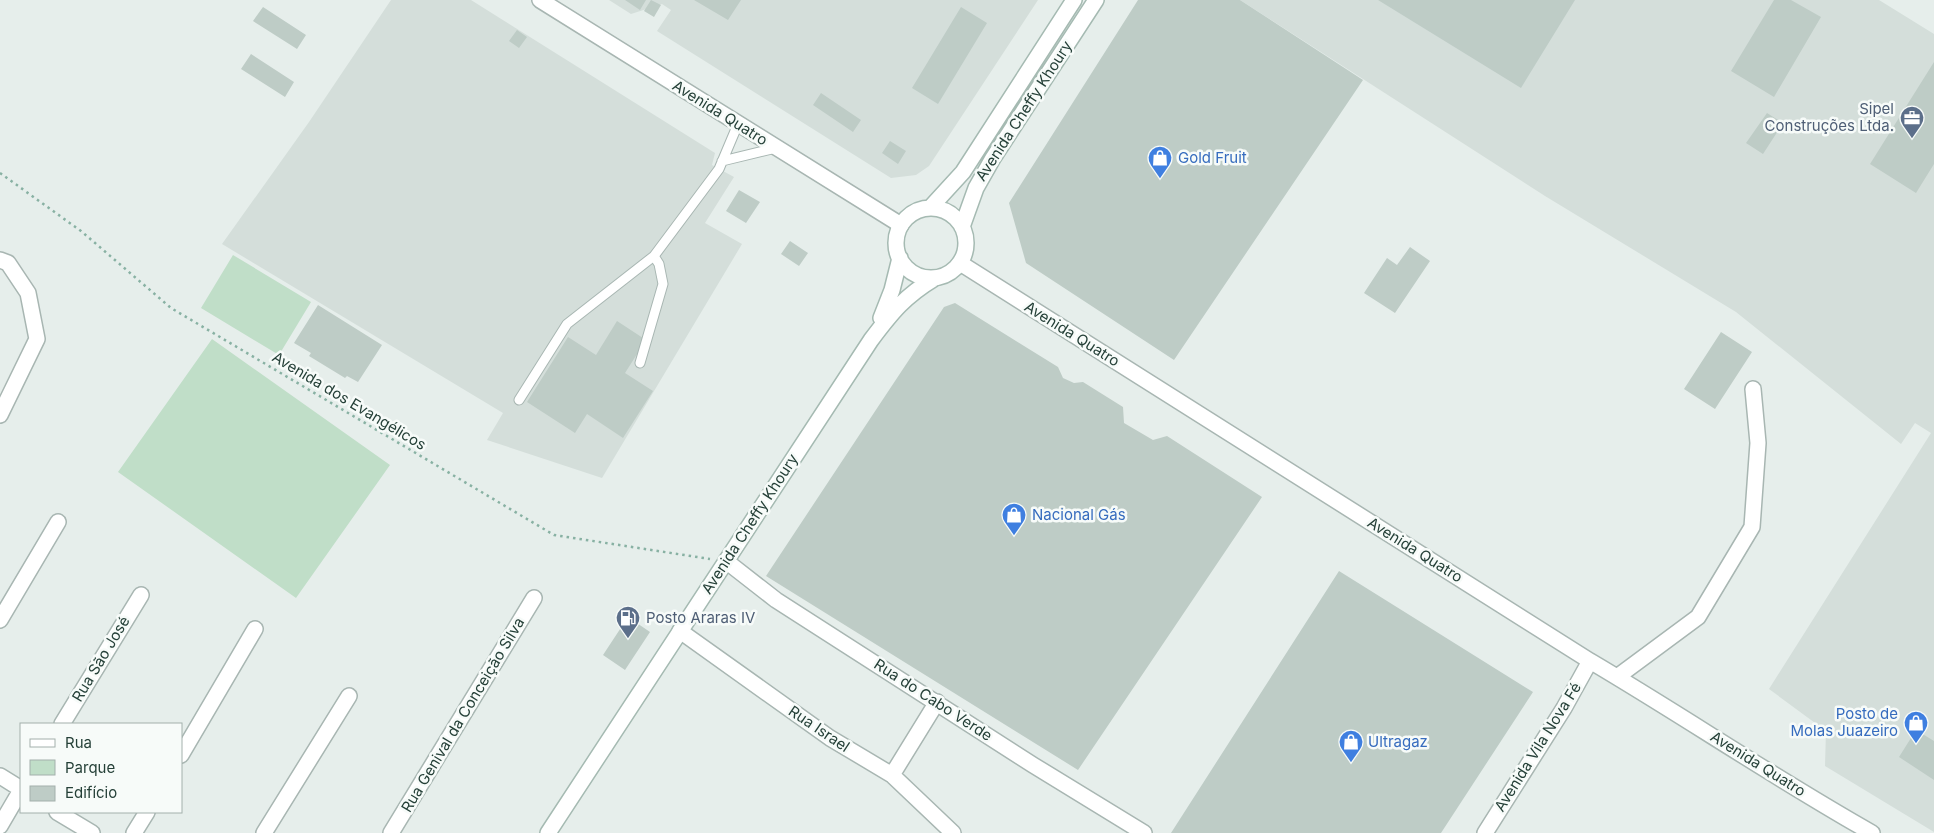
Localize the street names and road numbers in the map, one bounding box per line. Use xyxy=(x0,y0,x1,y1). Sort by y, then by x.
street label: Avenida Cheffy Khoury xyxy=(971,37,1076,184)
street label: Avenida Quatro xyxy=(669,76,771,149)
street label: Avenida Quatro xyxy=(1021,297,1123,370)
street label: Avenida dos Evangélicos xyxy=(269,347,430,454)
street label: Avenida Cheffy Khoury xyxy=(697,450,802,597)
street label: Avenida Quatro xyxy=(1364,513,1466,586)
street label: Rua São José xyxy=(68,612,134,705)
street label: Rua Genival da Conceição Silva xyxy=(397,614,528,816)
street label: Rua do Cabo Verde xyxy=(871,654,996,745)
street label: Avenida Vila Nova Fé xyxy=(1490,679,1585,815)
street label: Rua Israel xyxy=(785,701,853,756)
street label: Avenida Quatro xyxy=(1707,727,1809,800)

